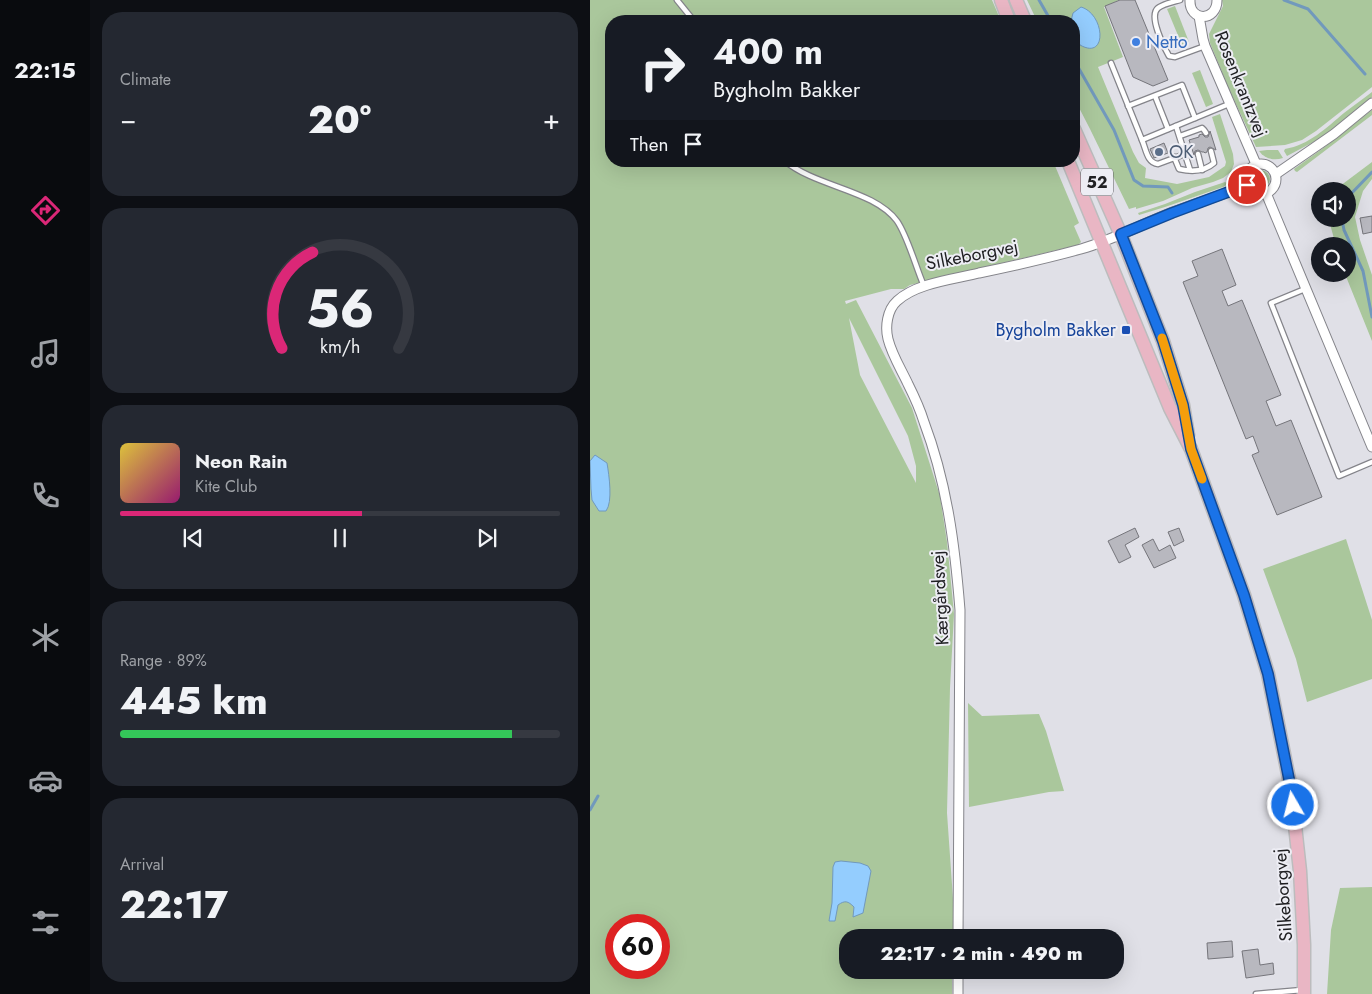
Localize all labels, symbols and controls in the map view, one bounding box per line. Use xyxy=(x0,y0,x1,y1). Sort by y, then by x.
text: 400 m xyxy=(713,27,823,77)
street label: Rosenkrantzvej xyxy=(1208,27,1274,141)
place label: Netto xyxy=(1146,29,1188,55)
icon: right xyxy=(630,35,695,100)
marker: Netto xyxy=(1130,36,1142,48)
text: 22:15 xyxy=(14,54,76,86)
text: Climate xyxy=(120,68,171,91)
text: Bygholm Bakker xyxy=(713,73,860,105)
text: 20° xyxy=(308,92,371,147)
text: − xyxy=(120,99,137,140)
text: + xyxy=(543,99,560,140)
icon: arrive xyxy=(679,130,707,158)
text: Then xyxy=(630,131,669,158)
place label: OK xyxy=(1169,139,1194,165)
marker: OK xyxy=(1153,146,1165,158)
pin xyxy=(1226,164,1268,206)
road number: 52 xyxy=(1081,168,1113,196)
icon: arrive xyxy=(1233,171,1261,199)
map controls xyxy=(1311,182,1356,282)
button: sound xyxy=(1311,182,1356,227)
icon: directions xyxy=(28,193,63,228)
street label: Silkeborgvej xyxy=(924,233,1020,277)
button: search xyxy=(1311,237,1356,282)
text: 56 xyxy=(306,271,374,347)
place label: Bygholm Bakker xyxy=(995,317,1117,343)
marker: Bygholm Bakker xyxy=(1120,324,1132,336)
text: km/h xyxy=(320,334,360,360)
icon: music xyxy=(28,336,63,371)
text: Neon Rain xyxy=(195,448,288,475)
text: Kite Club xyxy=(195,475,257,498)
icon: phone xyxy=(28,478,63,513)
icon: previous xyxy=(179,524,207,552)
icon: pause xyxy=(326,524,354,552)
icon: next xyxy=(473,524,501,552)
street label: Kærgårdsvej xyxy=(925,550,955,646)
icon: climate xyxy=(28,620,63,655)
text: Range · 89% xyxy=(120,649,207,672)
text: 445 km xyxy=(120,673,268,728)
icon: car xyxy=(28,763,63,798)
position arrow xyxy=(1266,778,1318,830)
street label: Silkeborgvej xyxy=(1267,848,1299,942)
text: Arrival xyxy=(120,853,164,876)
text: 22:17 xyxy=(120,877,228,932)
icon: filters xyxy=(28,905,63,940)
speed limit sign: 60 xyxy=(605,914,670,979)
text: 22:17 · 2 min · 490 m xyxy=(881,940,1083,967)

